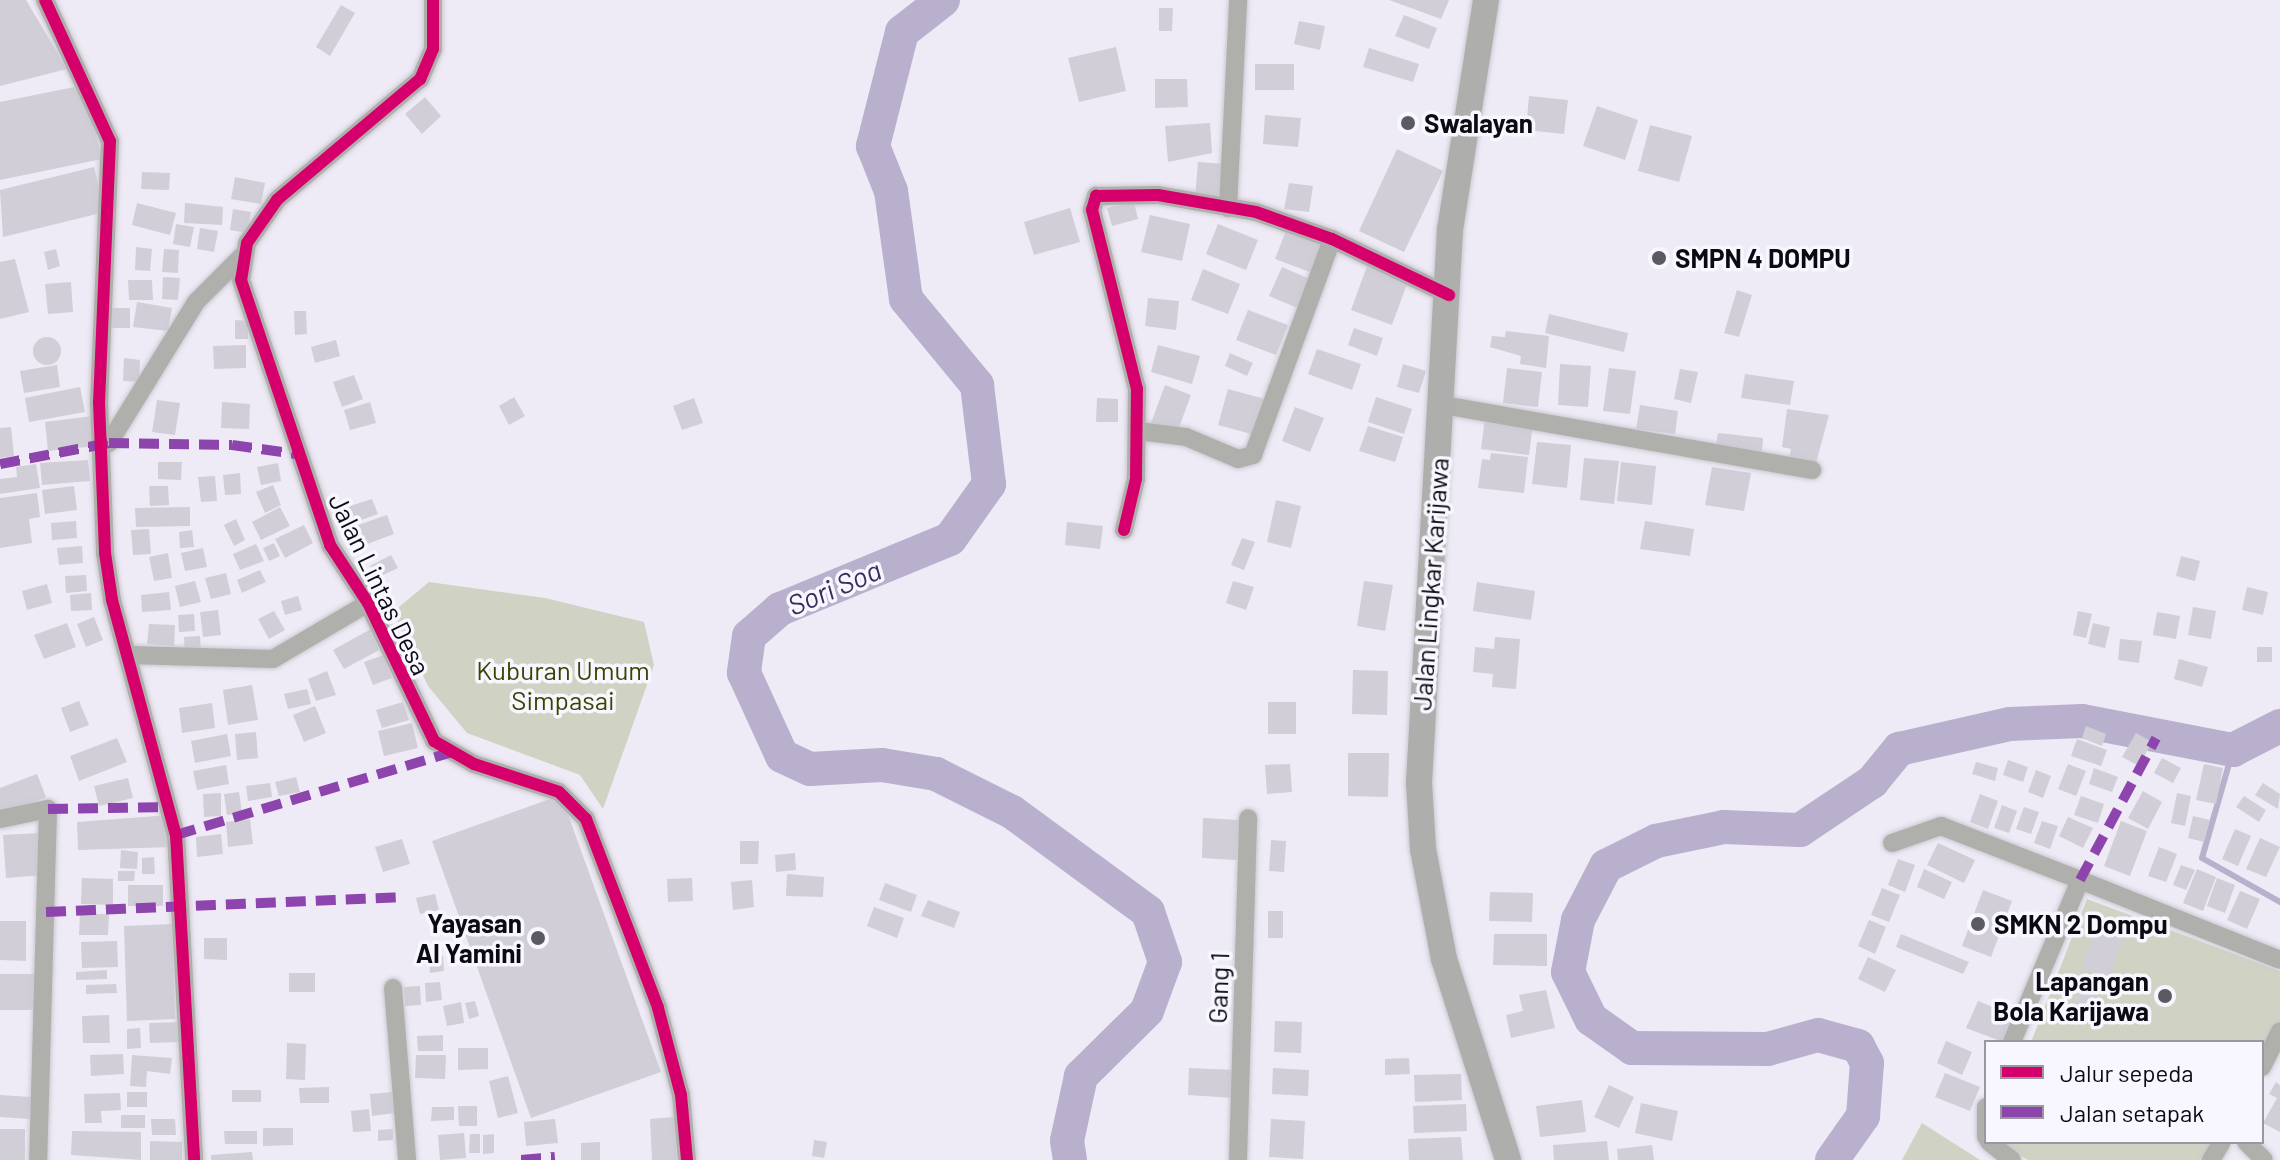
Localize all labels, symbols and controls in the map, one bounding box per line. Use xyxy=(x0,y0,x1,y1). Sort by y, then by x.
place label: Swalayan xyxy=(1424,107,1533,139)
marker: Swalayan xyxy=(1399,114,1417,132)
place label: SMPN 4 DOMPU xyxy=(1675,242,1851,274)
marker: SMPN 4 DOMPU xyxy=(1650,249,1668,267)
street label: Jalan Lingkar Karijawa xyxy=(1406,457,1454,711)
street label: Jalan Lintas Desa xyxy=(323,488,437,680)
water label: Sori Soa xyxy=(782,552,886,622)
park label: Kuburan Umum Simpasai xyxy=(476,654,650,716)
place label: Yayasan Al Yamini xyxy=(416,907,522,968)
place label: SMKN 2 Dompu xyxy=(1994,908,2168,940)
marker: SMKN 2 Dompu xyxy=(1969,915,1987,933)
marker: Yayasan Al Yamini xyxy=(529,929,547,947)
street label: Gang 1 xyxy=(1201,952,1235,1024)
place label: Lapangan Bola Karijawa xyxy=(1993,965,2149,1026)
marker: Lapangan Bola Karijawa xyxy=(2156,987,2174,1005)
legend xyxy=(1984,1040,2264,1144)
text: Jalur sepeda xyxy=(2060,1058,2194,1087)
text: Jalan setapak xyxy=(2060,1098,2204,1127)

